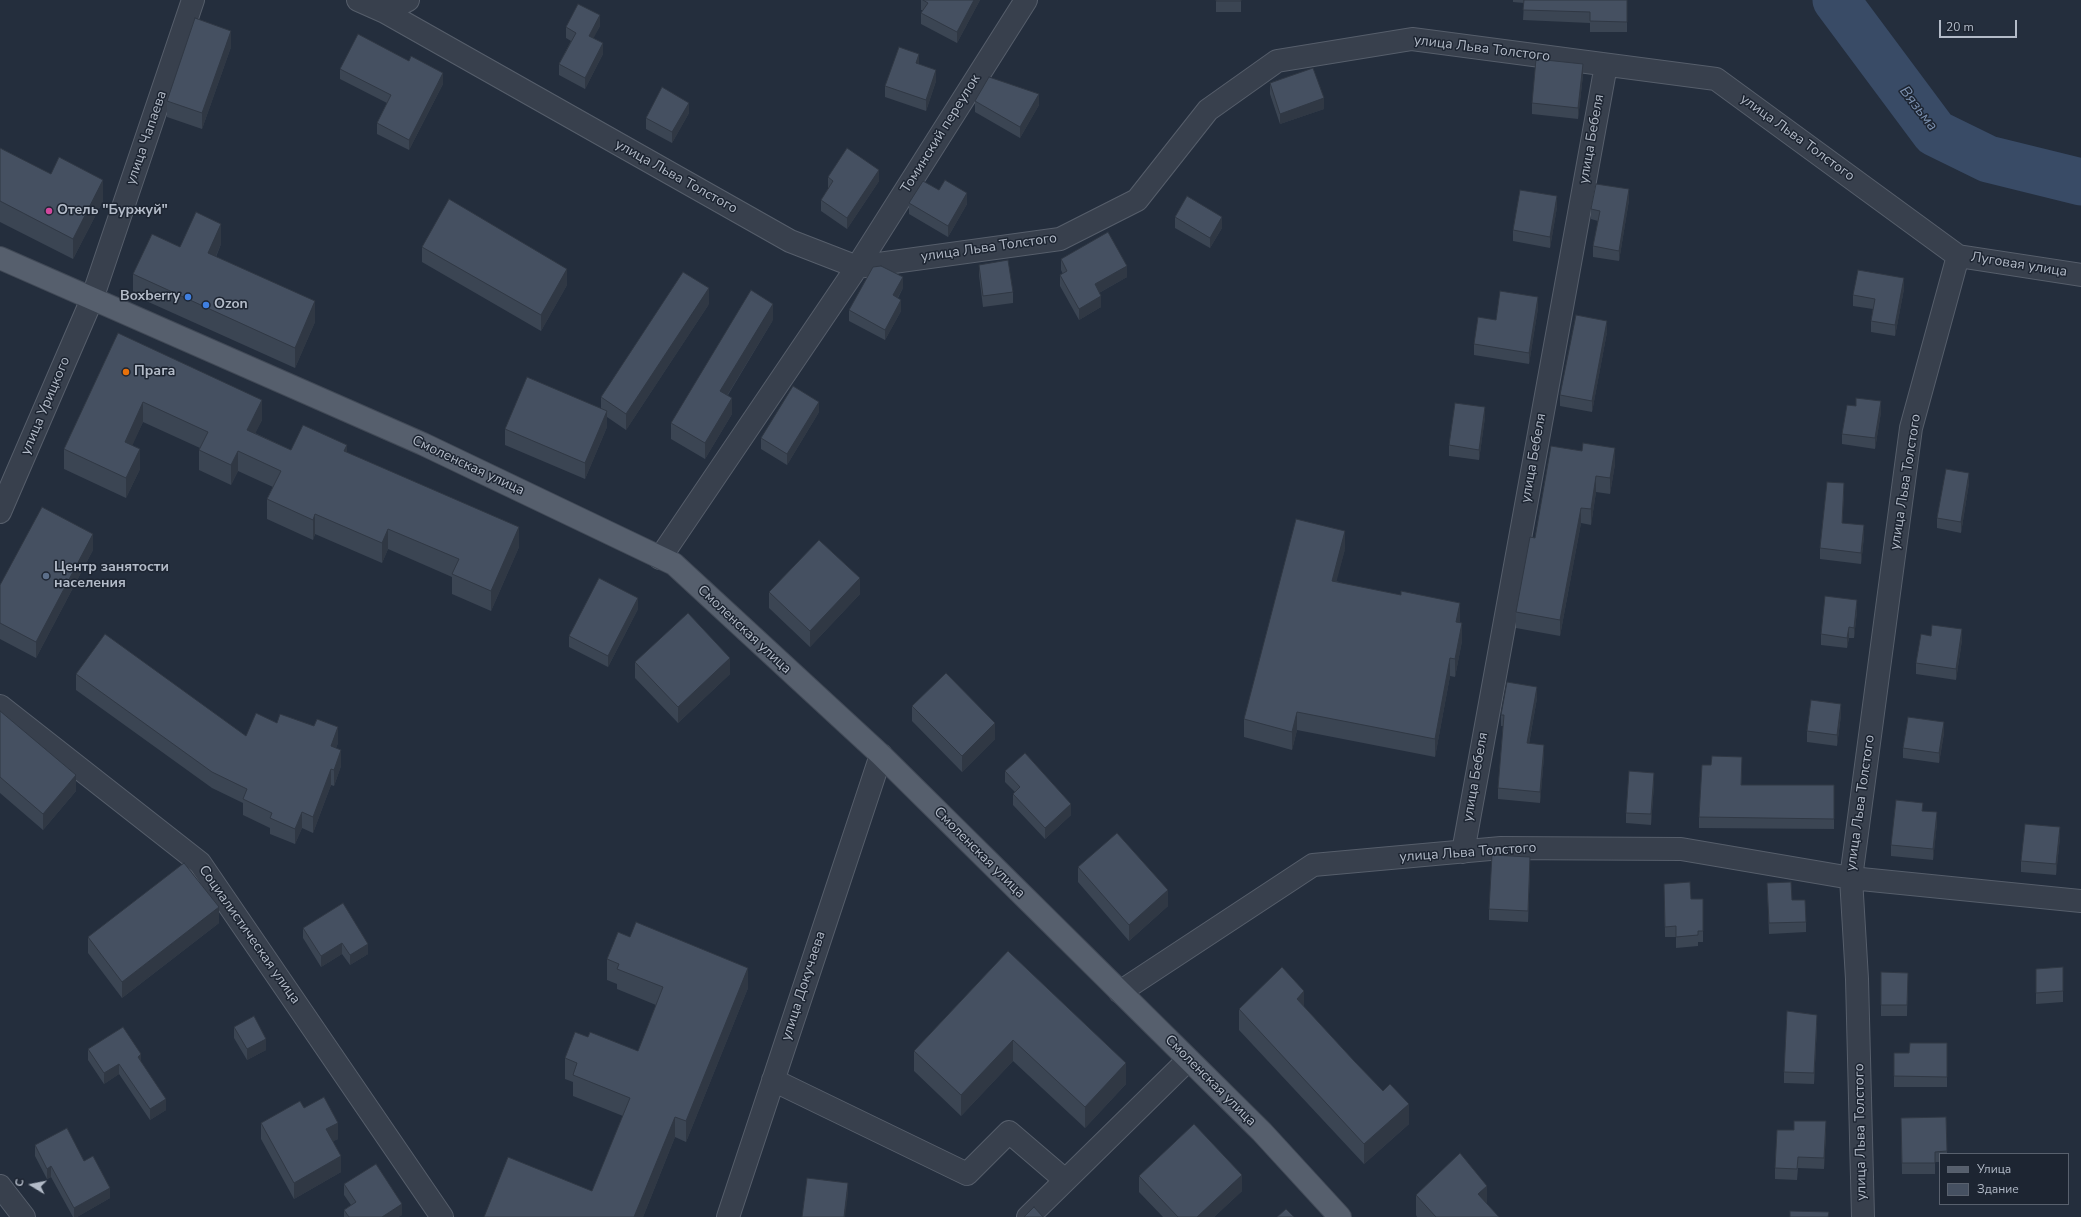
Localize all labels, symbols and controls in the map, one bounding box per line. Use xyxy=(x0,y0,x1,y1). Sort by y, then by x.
scale bar xyxy=(1941,12,2019,38)
text: 20 m xyxy=(1946,19,1974,35)
street label: улица Льва Толстого xyxy=(1413,32,1551,66)
street label: Томинский переулок xyxy=(898,72,984,196)
water label: Вязьма xyxy=(1895,83,1941,135)
street label: улица Чапаева xyxy=(123,89,171,187)
street label: улица Льва Толстого xyxy=(1737,91,1857,185)
street label: улица Бебеля xyxy=(1576,93,1608,185)
street label: улица Льва Толстого xyxy=(612,136,740,218)
place label: Отель "Буржуй" xyxy=(57,203,168,219)
marker: Отель "Буржуй" xyxy=(44,206,54,216)
street label: улица Льва Толстого xyxy=(920,230,1058,266)
street label: Луговая улица xyxy=(1970,249,2068,281)
place label: Boxberry xyxy=(120,289,180,305)
marker: Boxberry xyxy=(183,292,193,302)
place label: Ozon xyxy=(214,297,248,313)
marker: Ozon xyxy=(201,300,211,310)
street label: улица Урицкого xyxy=(18,354,74,458)
place label: Прага xyxy=(134,364,175,380)
marker: Прага xyxy=(121,367,131,377)
street label: улица Бебеля xyxy=(1518,412,1550,504)
street label: улица Льва Толстого xyxy=(1887,413,1925,551)
street label: Смоленская улица xyxy=(409,433,527,499)
place label: Центр занятости населения xyxy=(54,560,169,592)
marker: Центр занятости населения xyxy=(41,571,51,581)
street label: Смоленская улица xyxy=(694,582,794,678)
street label: улица Бебеля xyxy=(1460,731,1492,823)
street label: улица Льва Толстого xyxy=(1843,734,1879,872)
street label: Смоленская улица xyxy=(930,804,1028,902)
street label: улица Льва Толстого xyxy=(1399,840,1537,866)
street label: Социалистическая улица xyxy=(195,862,303,1008)
street label: улица Докучаева xyxy=(778,929,830,1043)
street label: Смоленская улица xyxy=(1161,1032,1259,1130)
street label: улица Льва Толстого xyxy=(1851,1063,1871,1201)
legend xyxy=(1939,1153,2069,1205)
text: Улица xyxy=(1977,1161,2011,1177)
north arrow xyxy=(12,1165,52,1205)
text: С xyxy=(12,1178,28,1188)
text: Здание xyxy=(1977,1181,2019,1197)

